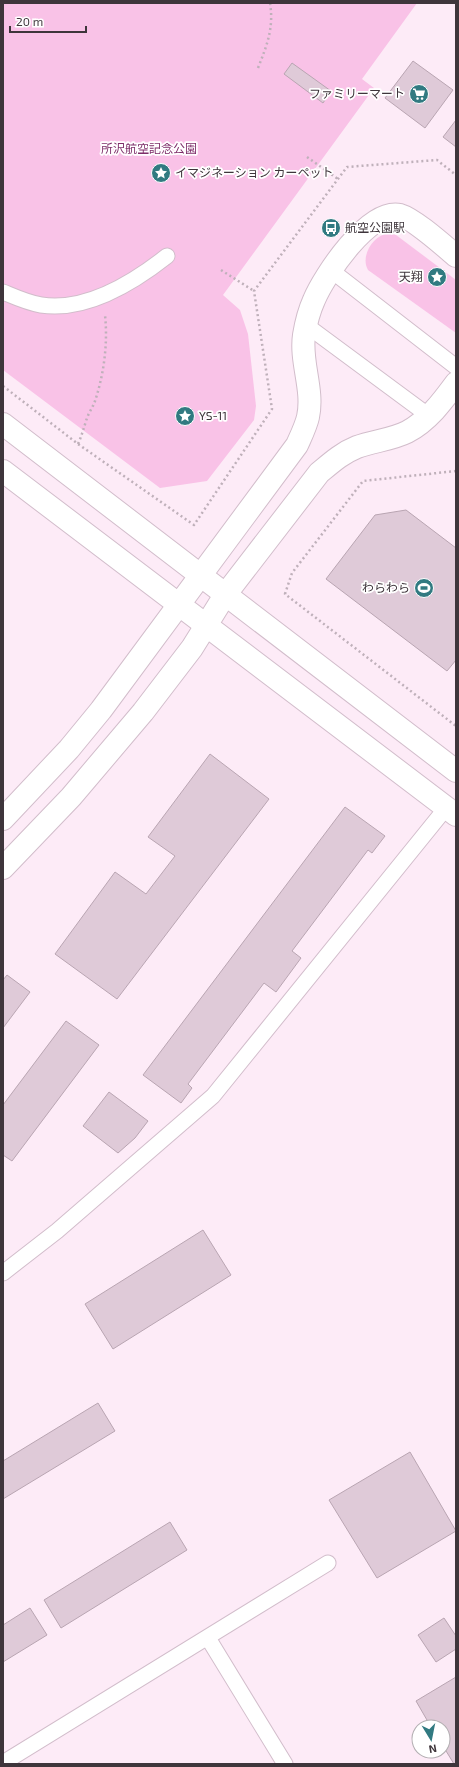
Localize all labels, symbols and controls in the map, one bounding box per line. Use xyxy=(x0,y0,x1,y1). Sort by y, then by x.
scale bar xyxy=(10,8,86,34)
text: 20 m xyxy=(16,14,43,28)
supermarket icon: ファミリーマート xyxy=(408,83,430,105)
place label: ファミリーマート xyxy=(309,86,405,100)
park label: 所沢航空記念公園 xyxy=(101,141,197,155)
place icon: イマジネーション カーペット xyxy=(150,162,172,184)
place label: イマジネーション カーペット xyxy=(175,165,333,179)
bus stop icon: 航空公園駅 xyxy=(320,217,342,239)
place label: 航空公園駅 xyxy=(345,220,405,234)
place icon: 天翔 xyxy=(426,266,448,288)
place label: 天翔 xyxy=(399,269,423,283)
place icon: YS-11 xyxy=(174,405,196,427)
place label: YS-11 xyxy=(199,408,227,422)
sports icon: わらわら xyxy=(413,577,435,599)
place label: わらわら xyxy=(362,580,410,594)
north arrow xyxy=(411,1719,451,1759)
text: N xyxy=(428,1742,438,1756)

